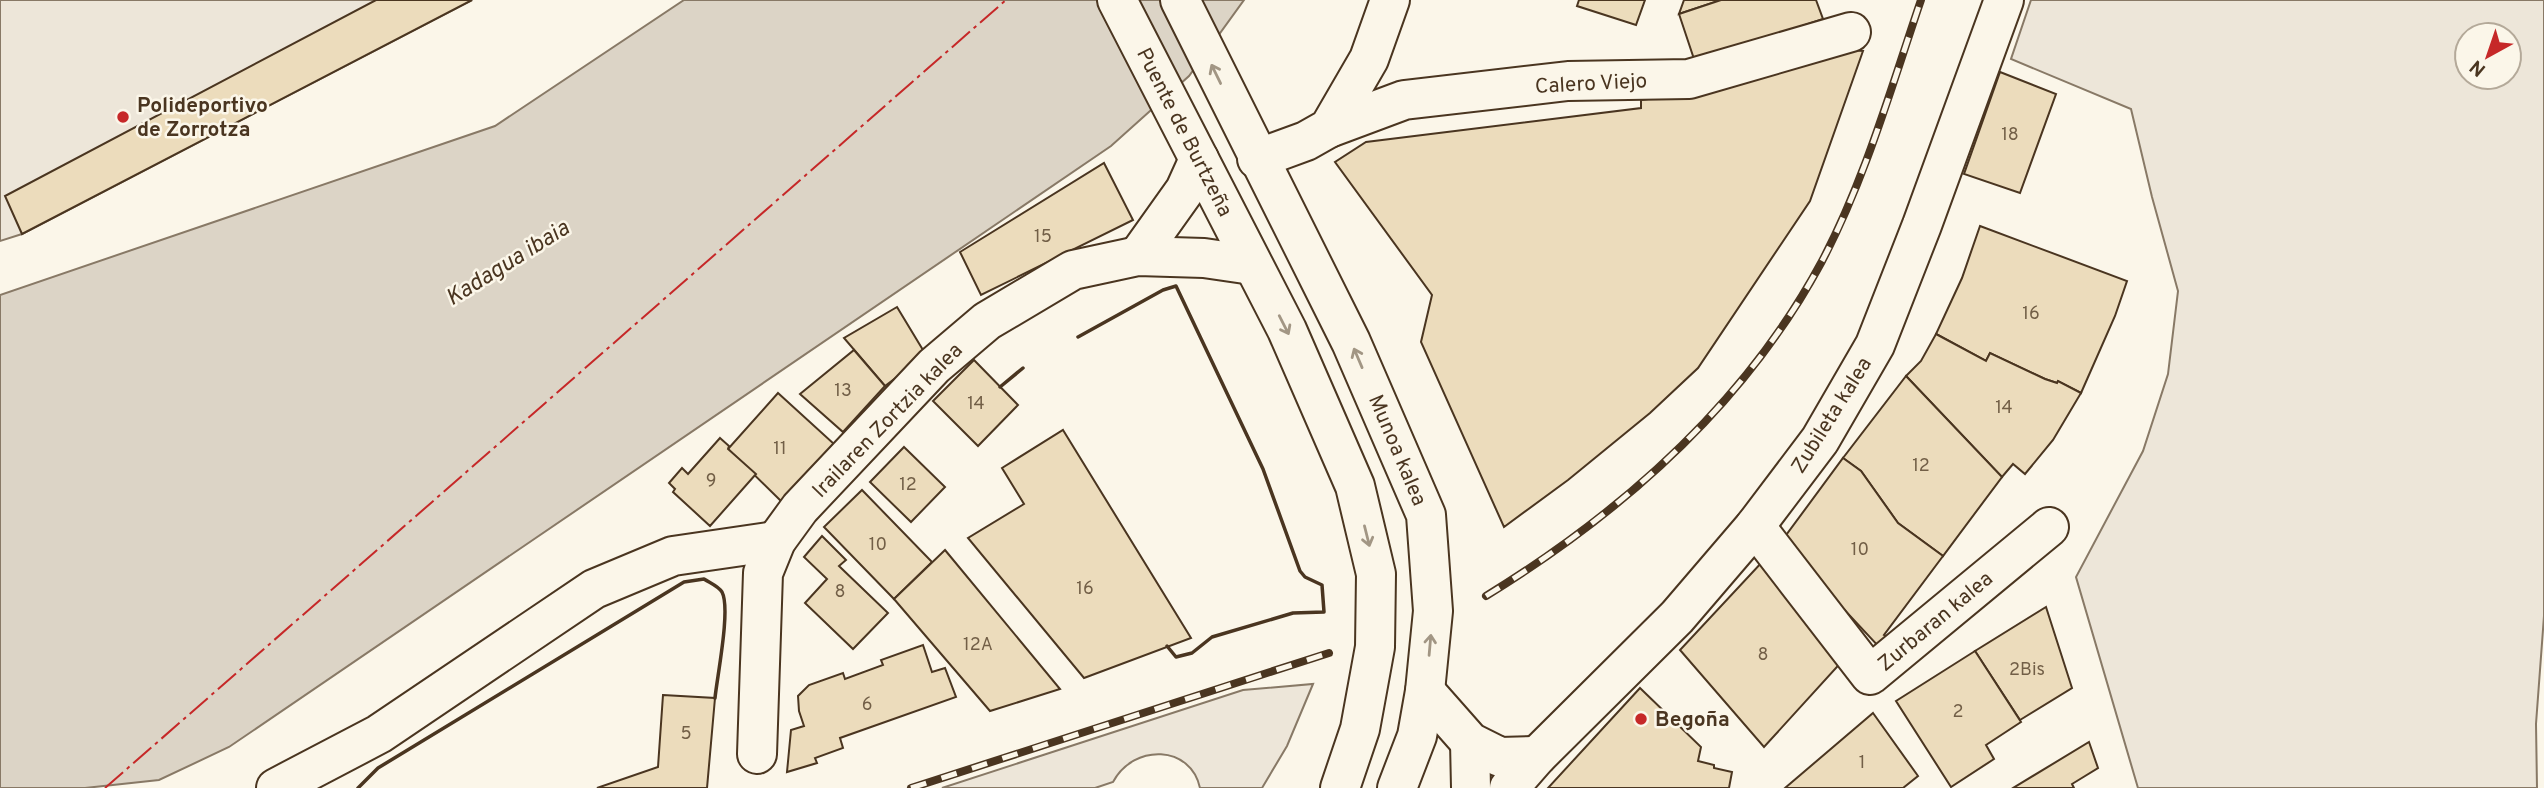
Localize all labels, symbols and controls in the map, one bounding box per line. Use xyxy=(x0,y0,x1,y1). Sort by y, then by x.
north arrow xyxy=(2453,21,2523,91)
street label: Puente de Burtzeña xyxy=(1129,44,1238,222)
text: N xyxy=(2465,54,2491,81)
one-way arrow xyxy=(1209,64,1222,85)
street label: Calero Viejo xyxy=(1534,68,1648,101)
place label: Polideportivo de Zorrotza xyxy=(137,93,268,144)
marker: Polideportivo de Zorrotza xyxy=(115,109,131,125)
house number: 18 xyxy=(2001,124,2019,147)
water label: Kadagua ibaia xyxy=(441,215,576,314)
house number: 15 xyxy=(1034,226,1052,249)
house number: 16 xyxy=(2022,303,2040,326)
one-way arrow xyxy=(1277,314,1291,335)
street label: Irailaren Zortzia kalea xyxy=(807,338,969,504)
one-way arrow xyxy=(1351,348,1364,369)
street label: Zubileta kalea xyxy=(1786,353,1879,479)
house number: 13 xyxy=(834,380,852,403)
street label: Munoa kalea xyxy=(1361,391,1432,510)
house number: 14 xyxy=(967,393,985,416)
house number: 14 xyxy=(1995,397,2013,420)
house number: 11 xyxy=(773,438,787,461)
house number: 12 xyxy=(1912,455,1930,478)
house number: 9 xyxy=(706,470,716,493)
house number: 12 xyxy=(899,474,917,497)
one-way arrow xyxy=(1361,524,1374,547)
house number: 10 xyxy=(869,534,887,557)
house number: 10 xyxy=(1851,539,1869,562)
street label: Zurbaran kalea xyxy=(1873,566,1999,678)
house number: 16 xyxy=(1076,578,1094,601)
house number: 8 xyxy=(835,581,846,604)
house number: 12A xyxy=(963,634,993,657)
one-way arrow xyxy=(1424,634,1437,656)
house number: 8 xyxy=(1758,644,1769,667)
house number: 2Bis xyxy=(2009,659,2045,682)
house number: 6 xyxy=(862,694,872,717)
house number: 2 xyxy=(1952,701,1964,724)
place label: Begoña xyxy=(1655,707,1730,734)
marker: Begoña xyxy=(1633,711,1649,727)
house number: 5 xyxy=(680,723,692,746)
house number: 1 xyxy=(1859,752,1865,775)

